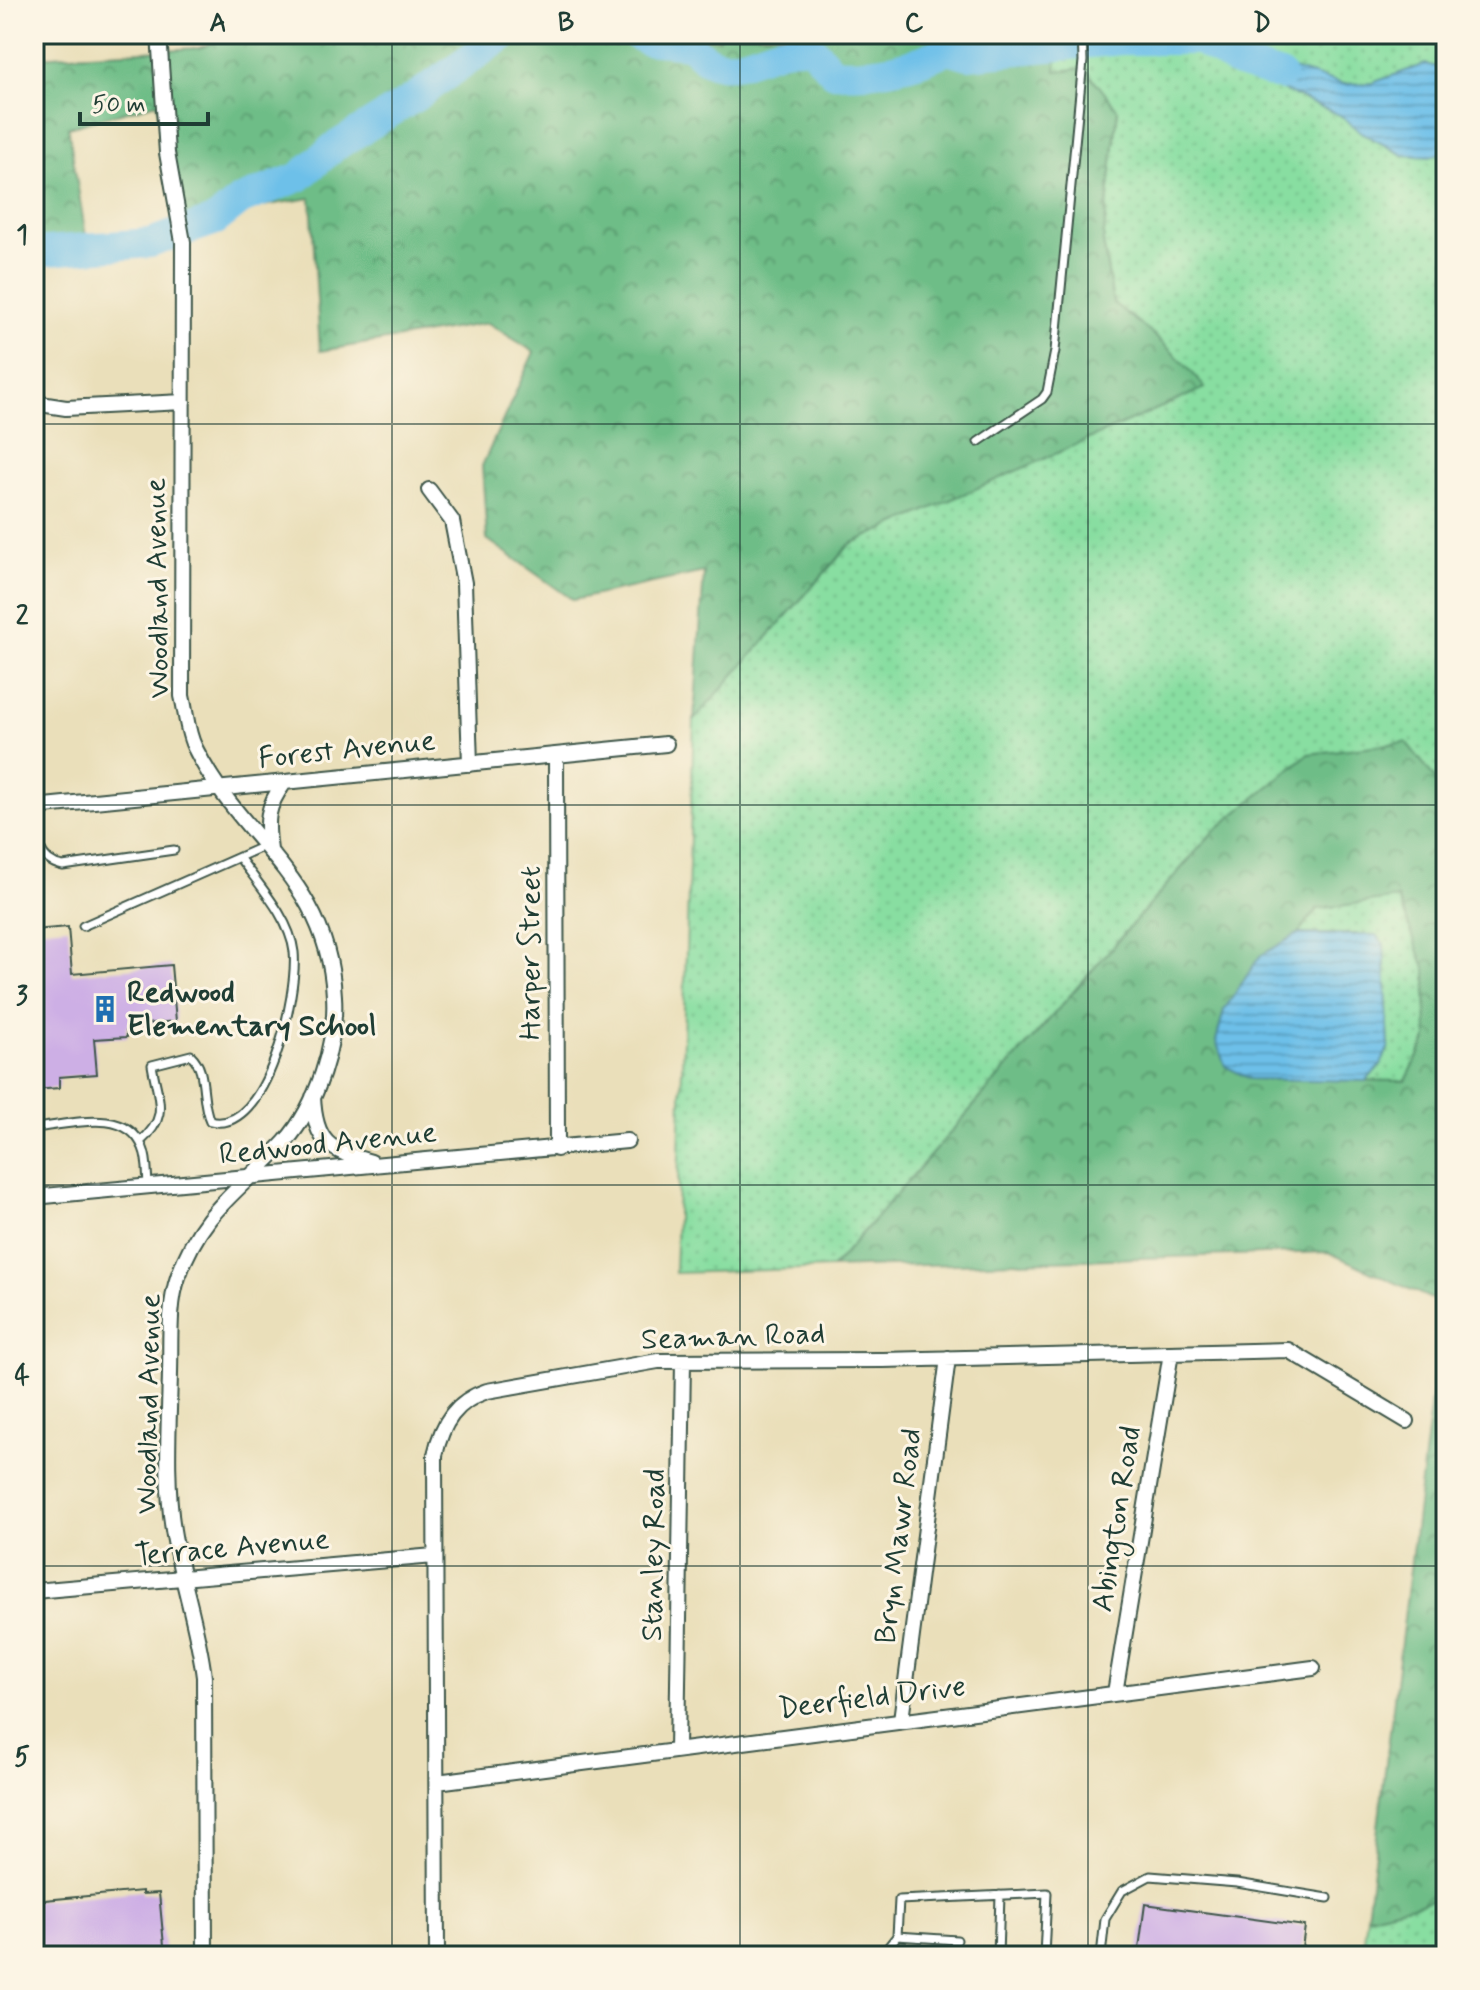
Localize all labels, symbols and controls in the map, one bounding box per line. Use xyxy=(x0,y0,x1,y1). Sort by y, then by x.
text: A xyxy=(209,7,227,41)
text: B xyxy=(558,7,574,41)
text: C xyxy=(905,7,924,41)
text: D xyxy=(1253,7,1271,41)
scale bar xyxy=(80,76,208,126)
text: 50 m xyxy=(92,90,146,121)
text: 1 xyxy=(16,219,28,253)
street label: Woodland Avenue xyxy=(137,477,179,699)
text: 2 xyxy=(16,600,29,634)
street label: Forest Avenue xyxy=(257,721,437,779)
street label: Harper Street xyxy=(511,866,550,1040)
place label: Redwood Elementary School xyxy=(127,973,376,1046)
text: 3 xyxy=(16,980,28,1014)
building icon: Redwood Elementary School xyxy=(90,994,120,1024)
street label: Redwood Avenue xyxy=(217,1113,439,1175)
street label: Woodland Avenue xyxy=(128,1293,170,1515)
street label: Seaman Road xyxy=(640,1314,826,1360)
text: 4 xyxy=(14,1360,30,1394)
street label: Abington Road xyxy=(1083,1423,1153,1615)
street label: Bryn Mawr Road xyxy=(866,1426,932,1646)
street label: Stanley Road xyxy=(633,1468,675,1642)
street label: Terrace Avenue xyxy=(133,1520,331,1576)
street label: Deerfield Drive xyxy=(776,1667,968,1729)
text: 5 xyxy=(14,1741,30,1775)

